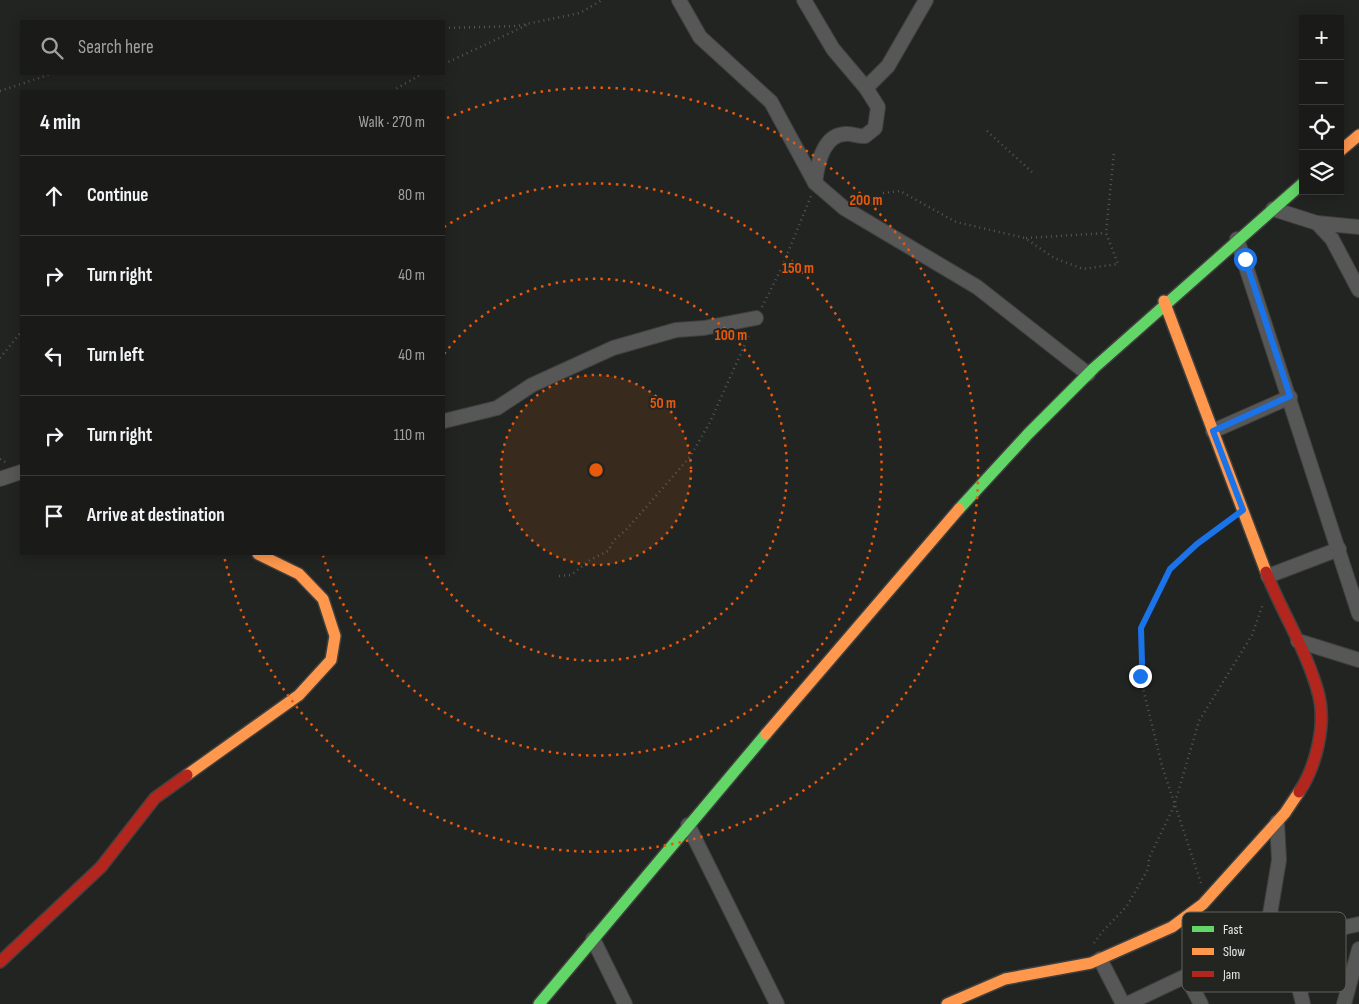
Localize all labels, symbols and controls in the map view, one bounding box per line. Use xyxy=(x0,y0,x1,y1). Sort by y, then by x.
map controls xyxy=(1299,15,1344,195)
button: + xyxy=(1299,15,1344,60)
search box xyxy=(20,20,445,75)
icon: search xyxy=(38,34,66,62)
text: Search here xyxy=(78,36,154,59)
button: − xyxy=(1299,60,1344,105)
button: locate xyxy=(1299,105,1344,150)
text: 4 min xyxy=(40,110,81,135)
text: Walk · 270 m xyxy=(359,113,425,132)
button: layers xyxy=(1299,150,1344,195)
icon: ahead xyxy=(40,182,68,210)
text: Continue xyxy=(87,184,148,207)
text: 80 m xyxy=(398,186,425,205)
text: 200 m xyxy=(849,191,883,210)
route start xyxy=(1234,248,1257,271)
text: 150 m xyxy=(782,259,814,278)
icon: right xyxy=(40,262,68,290)
text: Turn right xyxy=(87,264,152,287)
text: 40 m xyxy=(398,266,425,285)
text: 100 m xyxy=(715,326,747,345)
icon: left xyxy=(40,342,68,370)
text: Turn left xyxy=(87,344,144,367)
text: 40 m xyxy=(398,346,425,365)
text: 50 m xyxy=(650,394,676,413)
icon: right xyxy=(40,422,68,450)
text: Turn right xyxy=(87,424,152,447)
text: 110 m xyxy=(394,426,425,445)
centre of rings xyxy=(587,461,605,479)
icon: arrive xyxy=(40,502,68,530)
text: Arrive at destination xyxy=(87,504,225,527)
route end xyxy=(1129,665,1152,688)
legend xyxy=(1182,912,1346,992)
text: Fast xyxy=(1223,921,1243,938)
text: Slow xyxy=(1223,943,1245,960)
text: Jam xyxy=(1222,966,1240,983)

